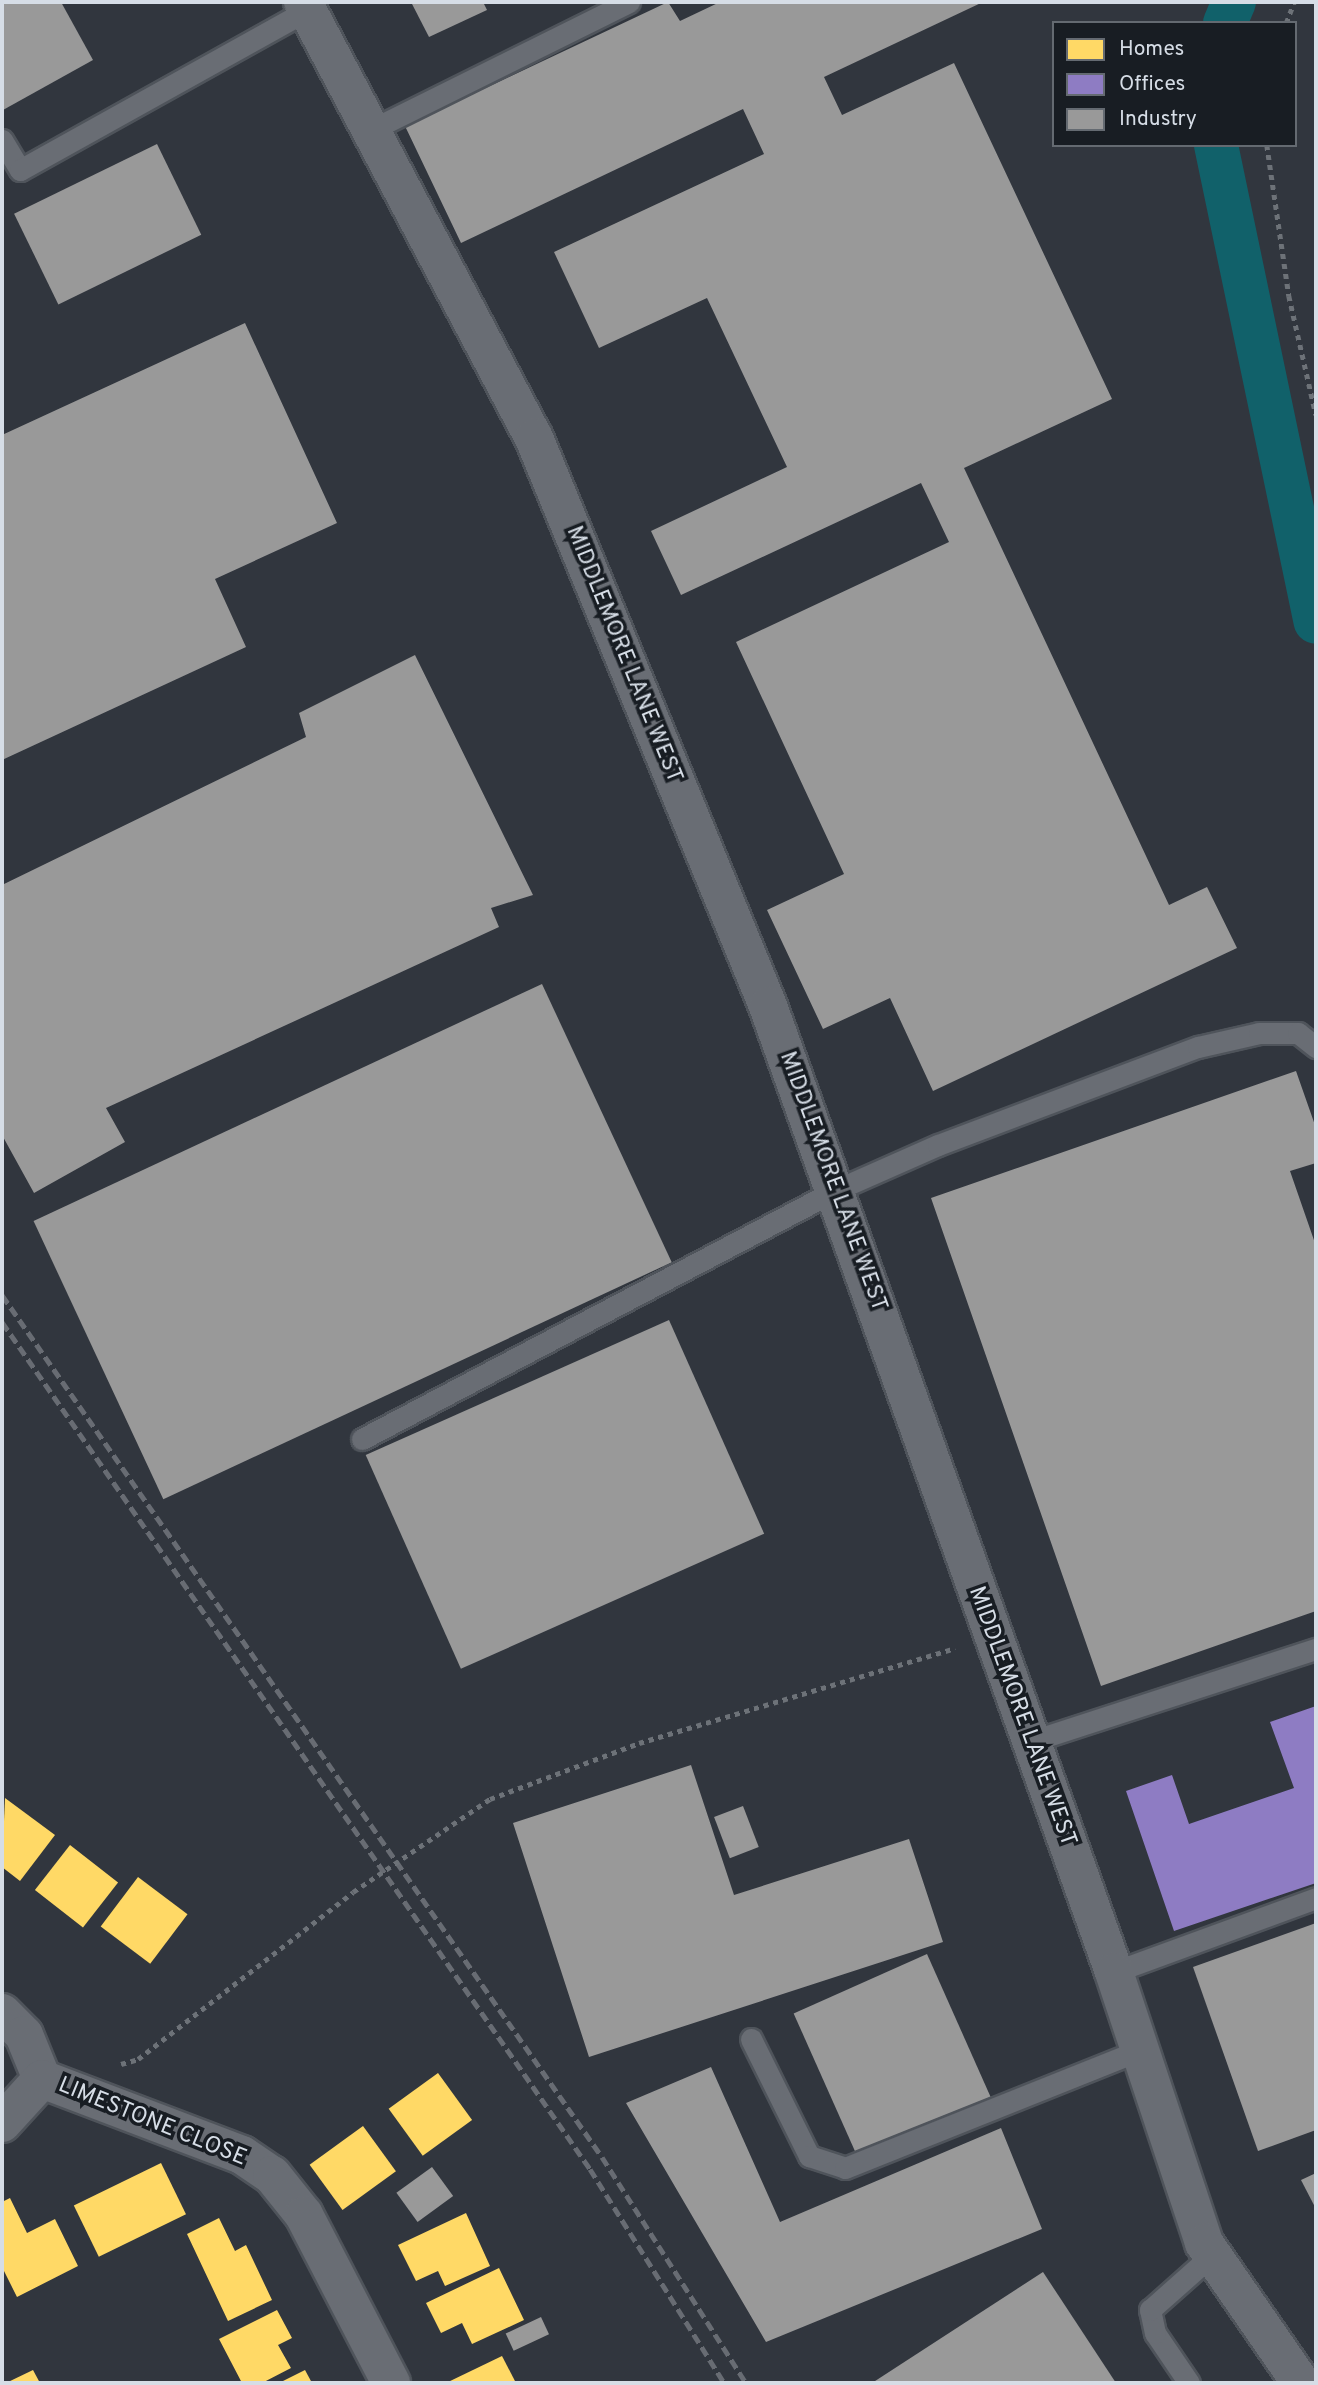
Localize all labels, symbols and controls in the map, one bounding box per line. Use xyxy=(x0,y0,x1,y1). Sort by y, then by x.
legend xyxy=(1052,21,1297,147)
text: Homes xyxy=(1119,36,1184,63)
text: Offices xyxy=(1119,71,1185,98)
text: Industry xyxy=(1119,106,1197,133)
street label: MIDDLEMORE LANE WEST xyxy=(559,522,687,788)
street label: MIDDLEMORE LANE WEST xyxy=(772,1048,892,1316)
street label: MIDDLEMORE LANE WEST xyxy=(961,1583,1081,1851)
street label: LIMESTONE CLOSE xyxy=(54,2073,250,2173)

